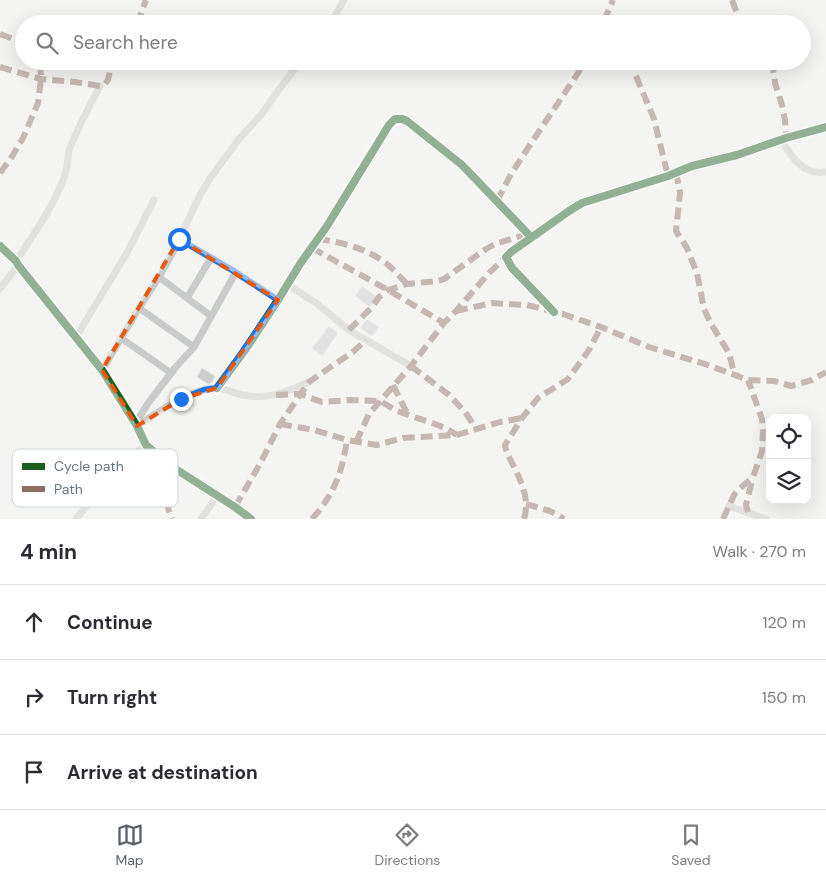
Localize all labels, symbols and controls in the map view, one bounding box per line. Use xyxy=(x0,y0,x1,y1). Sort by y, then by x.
search box xyxy=(15,15,811,70)
icon: search xyxy=(33,29,61,57)
text: Search here xyxy=(73,30,178,55)
route start xyxy=(168,228,191,251)
route end xyxy=(170,388,193,411)
map controls xyxy=(766,414,811,504)
button: locate xyxy=(766,414,811,459)
legend xyxy=(12,449,178,507)
text: Cycle path xyxy=(54,457,124,475)
button: layers xyxy=(766,459,811,504)
text: Path xyxy=(54,480,83,498)
text: 4 min xyxy=(20,538,77,566)
text: Walk · 270 m xyxy=(713,541,806,562)
icon: ahead xyxy=(20,608,48,636)
text: Continue xyxy=(67,610,153,635)
text: 120 m xyxy=(762,612,806,633)
icon: right xyxy=(20,683,48,711)
text: Turn right xyxy=(67,685,157,710)
text: 150 m xyxy=(762,687,806,708)
icon: arrive xyxy=(20,758,48,786)
text: Arrive at destination xyxy=(67,760,258,785)
tab: Map xyxy=(115,821,144,869)
tab: Directions xyxy=(375,821,440,869)
tab: Saved xyxy=(671,821,711,869)

